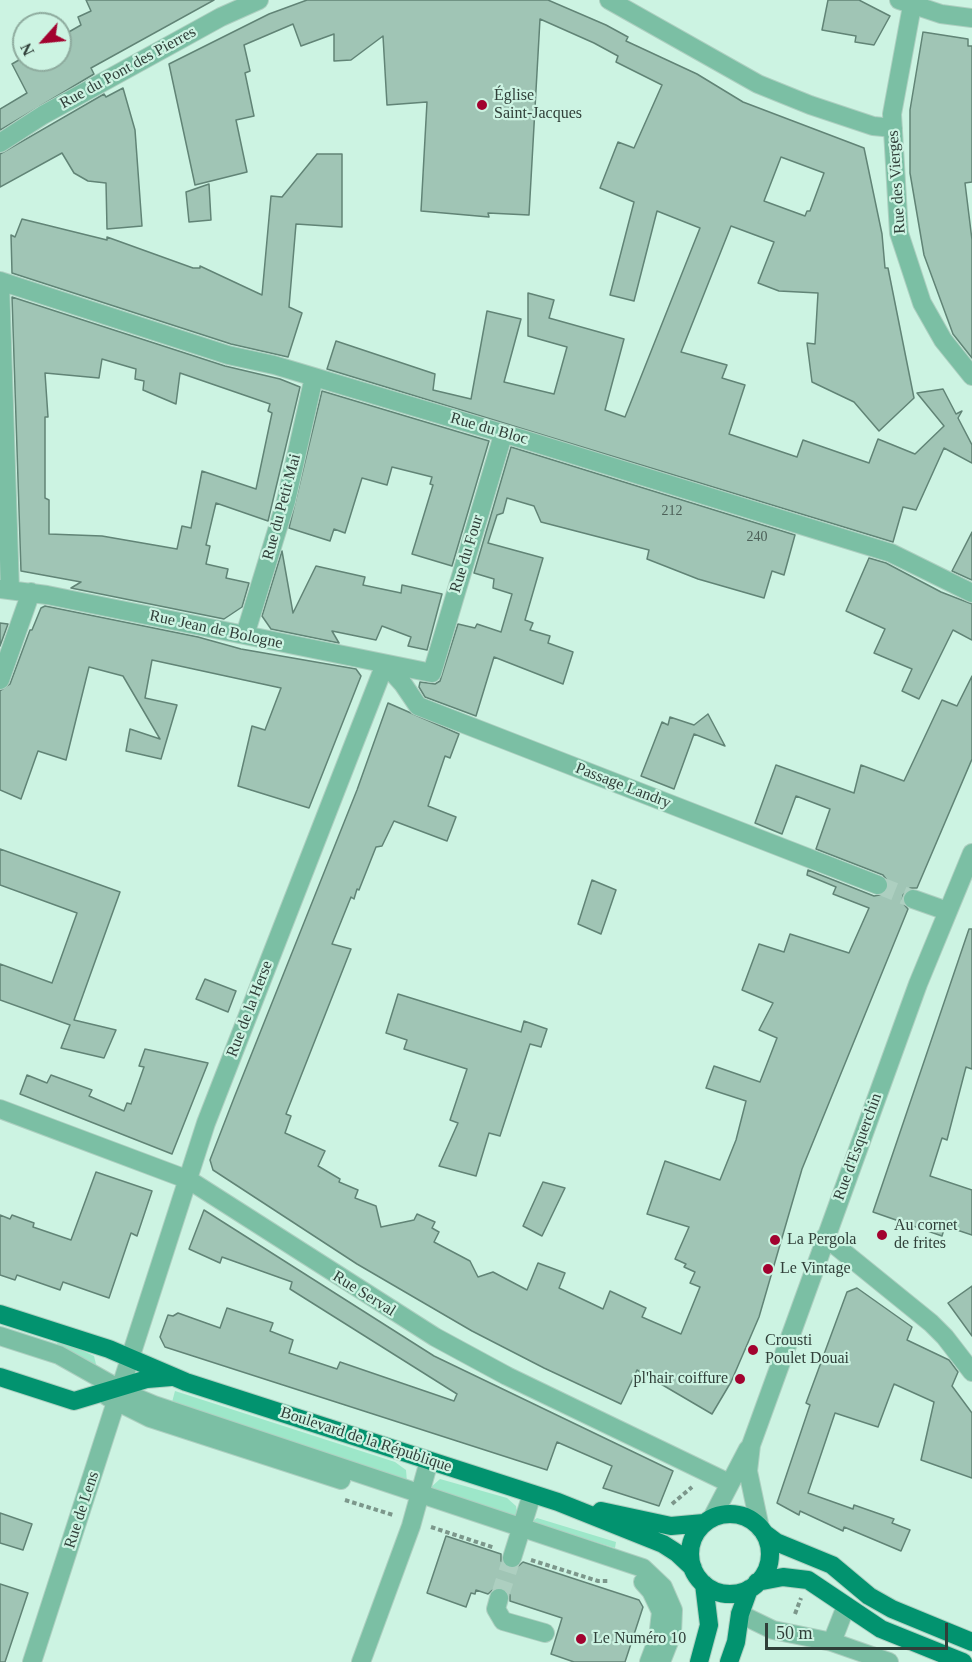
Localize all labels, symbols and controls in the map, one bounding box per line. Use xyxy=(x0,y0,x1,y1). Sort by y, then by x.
north arrow xyxy=(12,12,72,72)
street label: Rue du Pont des Pierres xyxy=(56,23,200,113)
text: N xyxy=(17,40,37,59)
place label: Église Saint-Jacques xyxy=(494,86,582,124)
marker: Église Saint-Jacques xyxy=(475,98,489,112)
street label: Rue des Vierges xyxy=(884,130,910,234)
street label: Rue du Bloc xyxy=(448,409,530,449)
street label: Rue du Petit Mai xyxy=(259,452,305,562)
house number: 212 xyxy=(662,503,682,519)
street label: Rue du Four xyxy=(446,513,488,595)
house number: 240 xyxy=(746,529,768,545)
street label: Rue Jean de Bologne xyxy=(148,607,284,653)
street label: Passage Landry xyxy=(572,759,674,813)
street label: Rue de la Herse xyxy=(223,958,277,1060)
street label: Rue d'Esquerchin xyxy=(830,1091,886,1203)
place label: Au cornet de frites xyxy=(894,1216,958,1254)
marker: Au cornet de frites xyxy=(875,1228,889,1242)
place label: La Pergola xyxy=(787,1230,856,1250)
marker: La Pergola xyxy=(768,1233,782,1247)
place label: Le Vintage xyxy=(780,1259,851,1279)
marker: Le Vintage xyxy=(761,1262,775,1276)
street label: Rue Serval xyxy=(329,1267,399,1321)
place label: Crousti Poulet Douai xyxy=(765,1331,849,1369)
marker: Crousti Poulet Douai xyxy=(746,1343,760,1357)
place label: pl'hair coiffure xyxy=(633,1369,728,1389)
marker: pl'hair coiffure xyxy=(733,1372,747,1386)
street label: Boulevard de la République xyxy=(278,1403,454,1477)
street label: Rue de Lens xyxy=(61,1469,103,1551)
scale bar xyxy=(768,1611,951,1649)
text: 50 m xyxy=(776,1623,813,1643)
place label: Le Numéro 10 xyxy=(593,1629,686,1649)
marker: Le Numéro 10 xyxy=(574,1632,588,1646)

